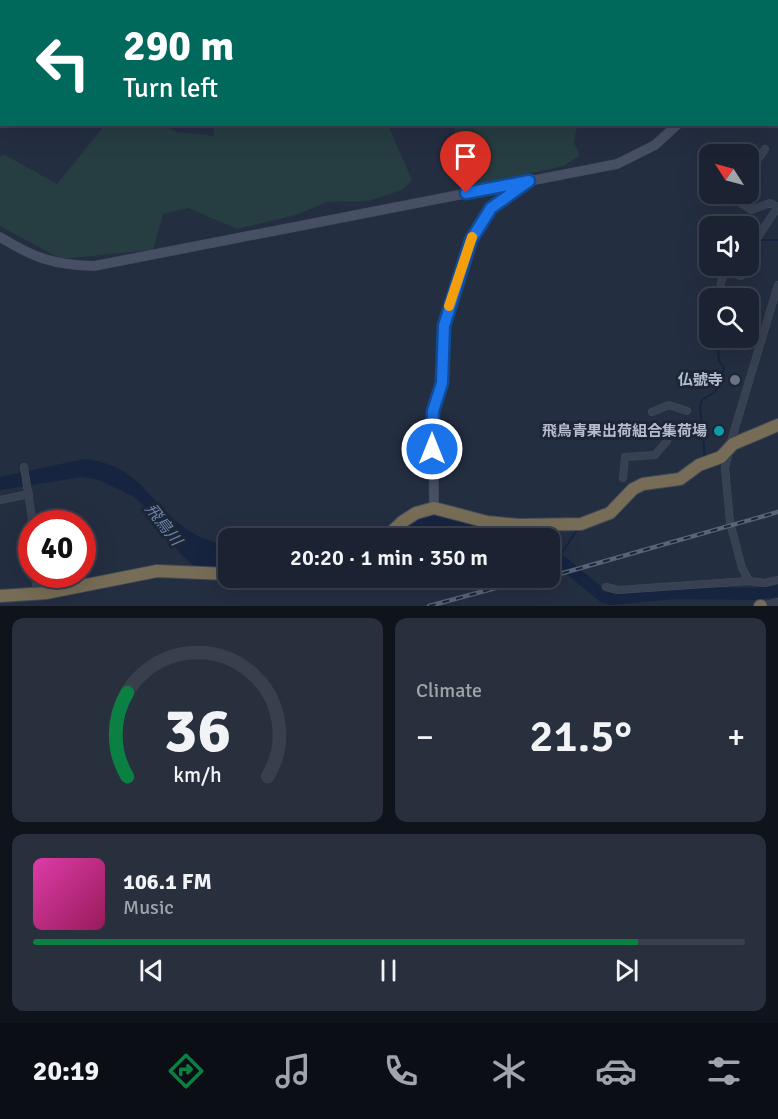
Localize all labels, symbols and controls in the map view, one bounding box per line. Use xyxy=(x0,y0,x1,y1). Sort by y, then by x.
text: 290 m xyxy=(123,21,234,72)
icon: left xyxy=(24,24,102,102)
text: Turn left xyxy=(123,72,218,105)
pin xyxy=(440,131,491,193)
icon: arrive xyxy=(449,140,482,173)
north arrow xyxy=(699,144,759,204)
map controls xyxy=(699,144,759,348)
button: sound xyxy=(699,216,759,276)
button: search xyxy=(699,288,759,348)
place label: 仏號寺 xyxy=(677,371,723,389)
marker: 仏號寺 xyxy=(728,373,742,387)
position arrow xyxy=(400,417,464,481)
place label: 飛鳥青果出荷組合集荷場 xyxy=(542,422,707,440)
marker: 飛鳥青果出荷組合集荷場 xyxy=(712,424,726,438)
water label: 飛鳥川 xyxy=(141,500,187,551)
speed limit sign: 40 xyxy=(18,510,96,588)
text: 20:20 · 1 min · 350 m xyxy=(290,544,488,571)
text: Climate xyxy=(416,678,482,703)
text: 36 xyxy=(164,692,231,769)
text: 21.5° xyxy=(529,709,632,764)
text: − xyxy=(416,717,434,758)
text: + xyxy=(727,717,745,758)
text: km/h xyxy=(173,762,222,788)
text: 106.1 FM xyxy=(123,868,212,895)
text: Music xyxy=(123,895,174,920)
icon: previous xyxy=(135,954,168,987)
icon: pause xyxy=(372,954,405,987)
icon: next xyxy=(610,954,643,987)
icon: directions xyxy=(165,1050,207,1092)
icon: music xyxy=(272,1050,314,1092)
icon: phone xyxy=(380,1050,422,1092)
icon: climate xyxy=(488,1050,530,1092)
icon: car xyxy=(595,1050,637,1092)
icon: filters xyxy=(703,1050,745,1092)
text: 20:19 xyxy=(33,1055,99,1088)

